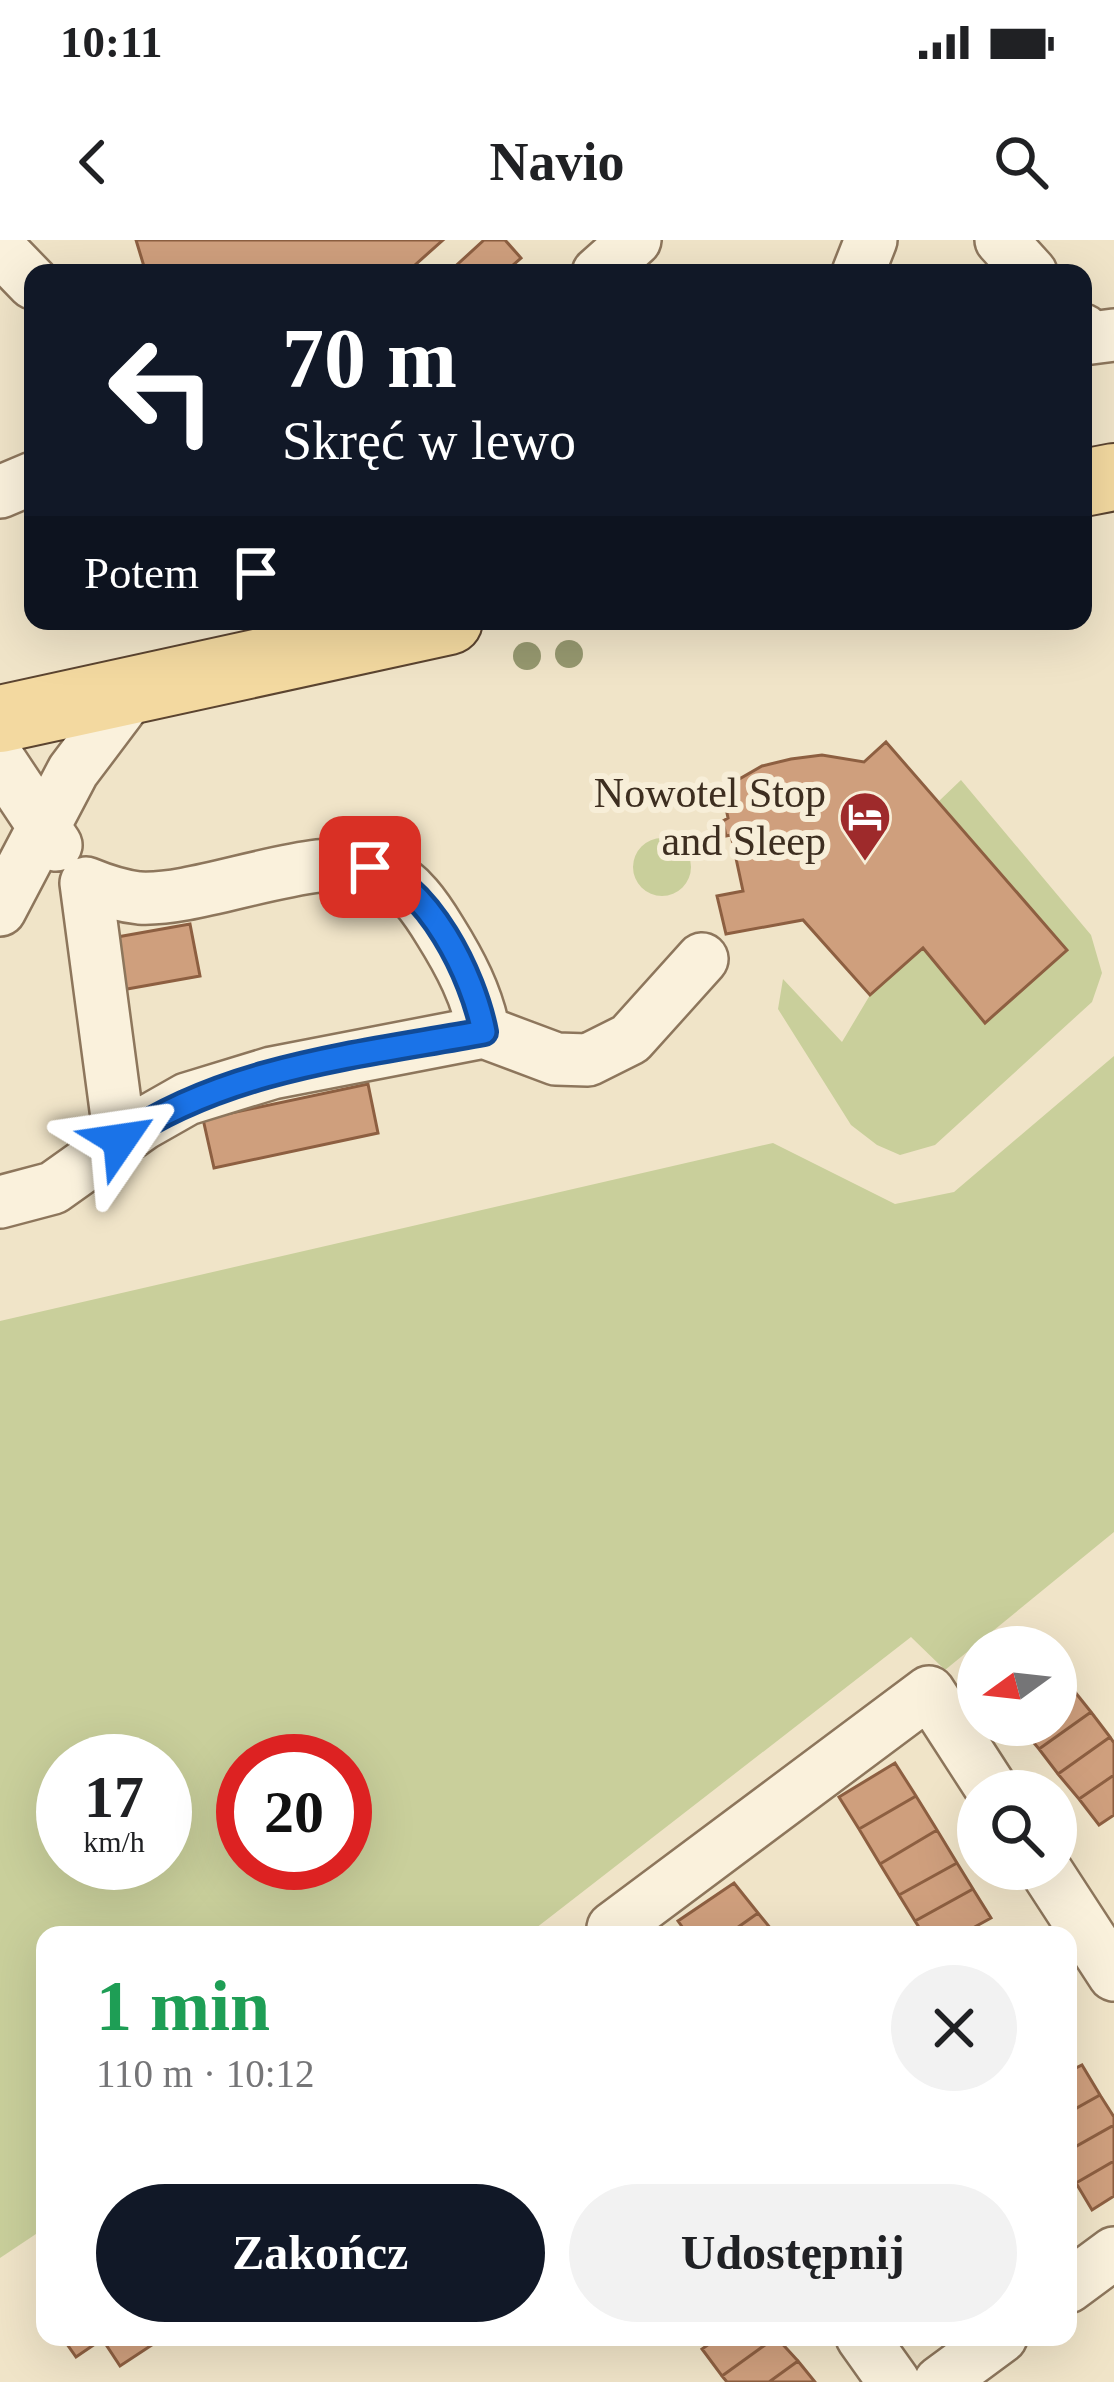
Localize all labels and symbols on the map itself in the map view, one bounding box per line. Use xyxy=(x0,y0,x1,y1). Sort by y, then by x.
place label: Nowotel Stop and Sleep xyxy=(594,770,826,864)
hotel icon: Nowotel Stop and Sleep xyxy=(837,789,893,863)
pin xyxy=(319,816,421,918)
position arrow xyxy=(57,1077,183,1203)
north arrow xyxy=(957,1626,1077,1746)
speed limit sign: 20 xyxy=(216,1734,372,1890)

